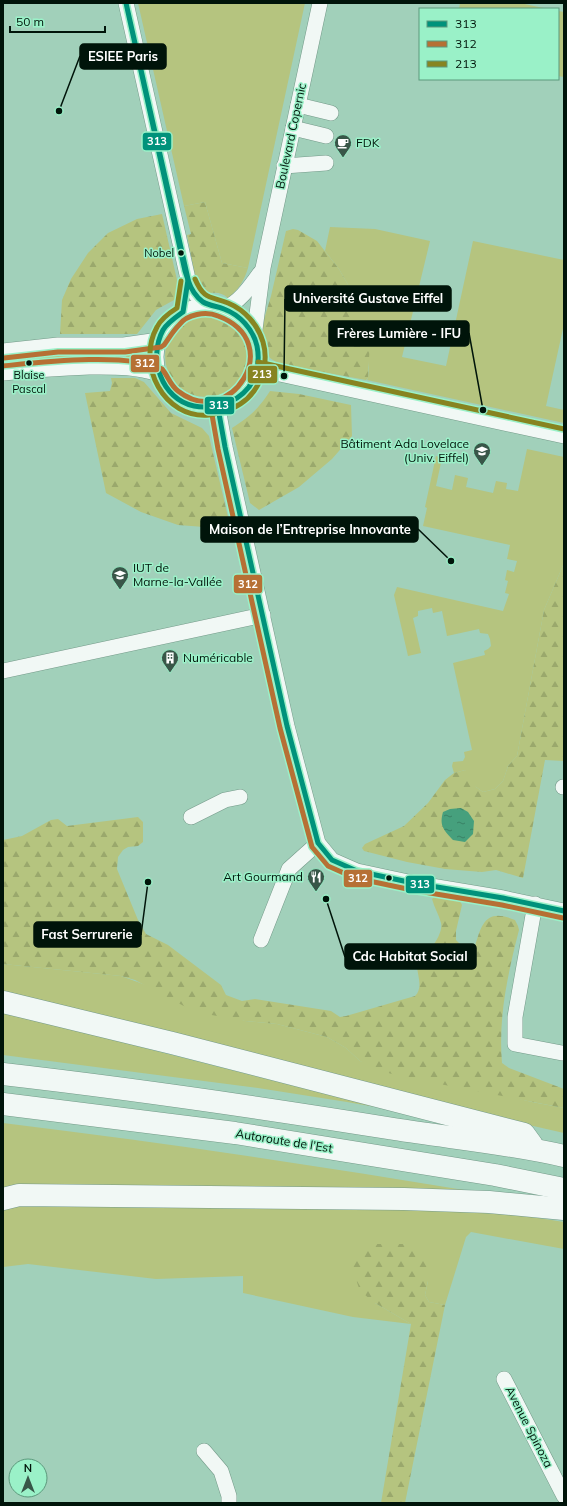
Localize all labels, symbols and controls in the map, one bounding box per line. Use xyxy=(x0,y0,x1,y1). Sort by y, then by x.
scale bar xyxy=(10,8,105,34)
legend xyxy=(419,8,559,80)
text: 50 m xyxy=(16,14,44,29)
text: 313 xyxy=(455,16,477,31)
text: 312 xyxy=(455,36,477,51)
callout: ESIEE Paris xyxy=(80,44,166,69)
text: ESIEE Paris xyxy=(88,48,158,64)
text: 213 xyxy=(455,56,477,71)
street label: Boulevard Copernic xyxy=(272,82,309,190)
line badge: 313 xyxy=(142,132,172,151)
cafe icon: FDK xyxy=(333,133,353,158)
text: 313 xyxy=(147,134,167,148)
place label: FDK xyxy=(356,135,380,150)
place label: Nobel xyxy=(144,246,174,260)
marker: Nobel xyxy=(176,248,186,258)
callout: Université Gustave Eiffel xyxy=(285,286,451,311)
text: Université Gustave Eiffel xyxy=(293,290,443,306)
callout: Frères Lumière - IFU xyxy=(329,321,469,346)
text: Frères Lumière - IFU xyxy=(337,325,461,341)
line badge: 312 xyxy=(130,354,160,373)
text: 312 xyxy=(135,356,155,370)
marker: Blaise Pascal xyxy=(24,358,34,368)
line badge: 213 xyxy=(247,365,278,384)
text: 213 xyxy=(252,367,272,381)
place label: Blaise Pascal xyxy=(12,368,46,396)
line badge: 313 xyxy=(204,396,235,415)
text: 313 xyxy=(209,398,229,412)
place label: Bâtiment Ada Lovelace (Univ. Eiffel) xyxy=(340,436,469,465)
school or university icon: Bâtiment Ada Lovelace (Univ. Eiffel) xyxy=(472,441,492,466)
callout: Maison de l’Entreprise Innovante xyxy=(201,517,418,542)
text: Maison de l’Entreprise Innovante xyxy=(209,521,411,537)
place label: IUT de Marne-la-Vallée xyxy=(133,560,222,589)
school or university icon: IUT de Marne-la-Vallée xyxy=(110,565,130,590)
line badge: 312 xyxy=(233,574,263,594)
text: 312 xyxy=(238,577,258,591)
building icon: Numéricable xyxy=(160,648,180,673)
place label: Numéricable xyxy=(183,650,253,665)
restaurant icon: Art Gourmand xyxy=(306,867,326,892)
place label: Art Gourmand xyxy=(223,869,303,884)
line badge: 312 xyxy=(343,869,373,888)
text: 312 xyxy=(348,871,368,885)
unlabelled marker xyxy=(384,873,394,883)
line badge: 313 xyxy=(405,875,435,894)
text: 313 xyxy=(410,877,430,891)
callout: Fast Serrurerie xyxy=(34,922,141,947)
text: Fast Serrurerie xyxy=(41,926,133,942)
callout: Cdc Habitat Social xyxy=(345,944,476,969)
text: Cdc Habitat Social xyxy=(352,948,468,964)
street label: Autoroute de l’Est xyxy=(234,1125,334,1156)
street label: Avenue Spinoza xyxy=(502,1383,556,1470)
north arrow xyxy=(8,1458,48,1498)
text: N xyxy=(24,1461,32,1475)

